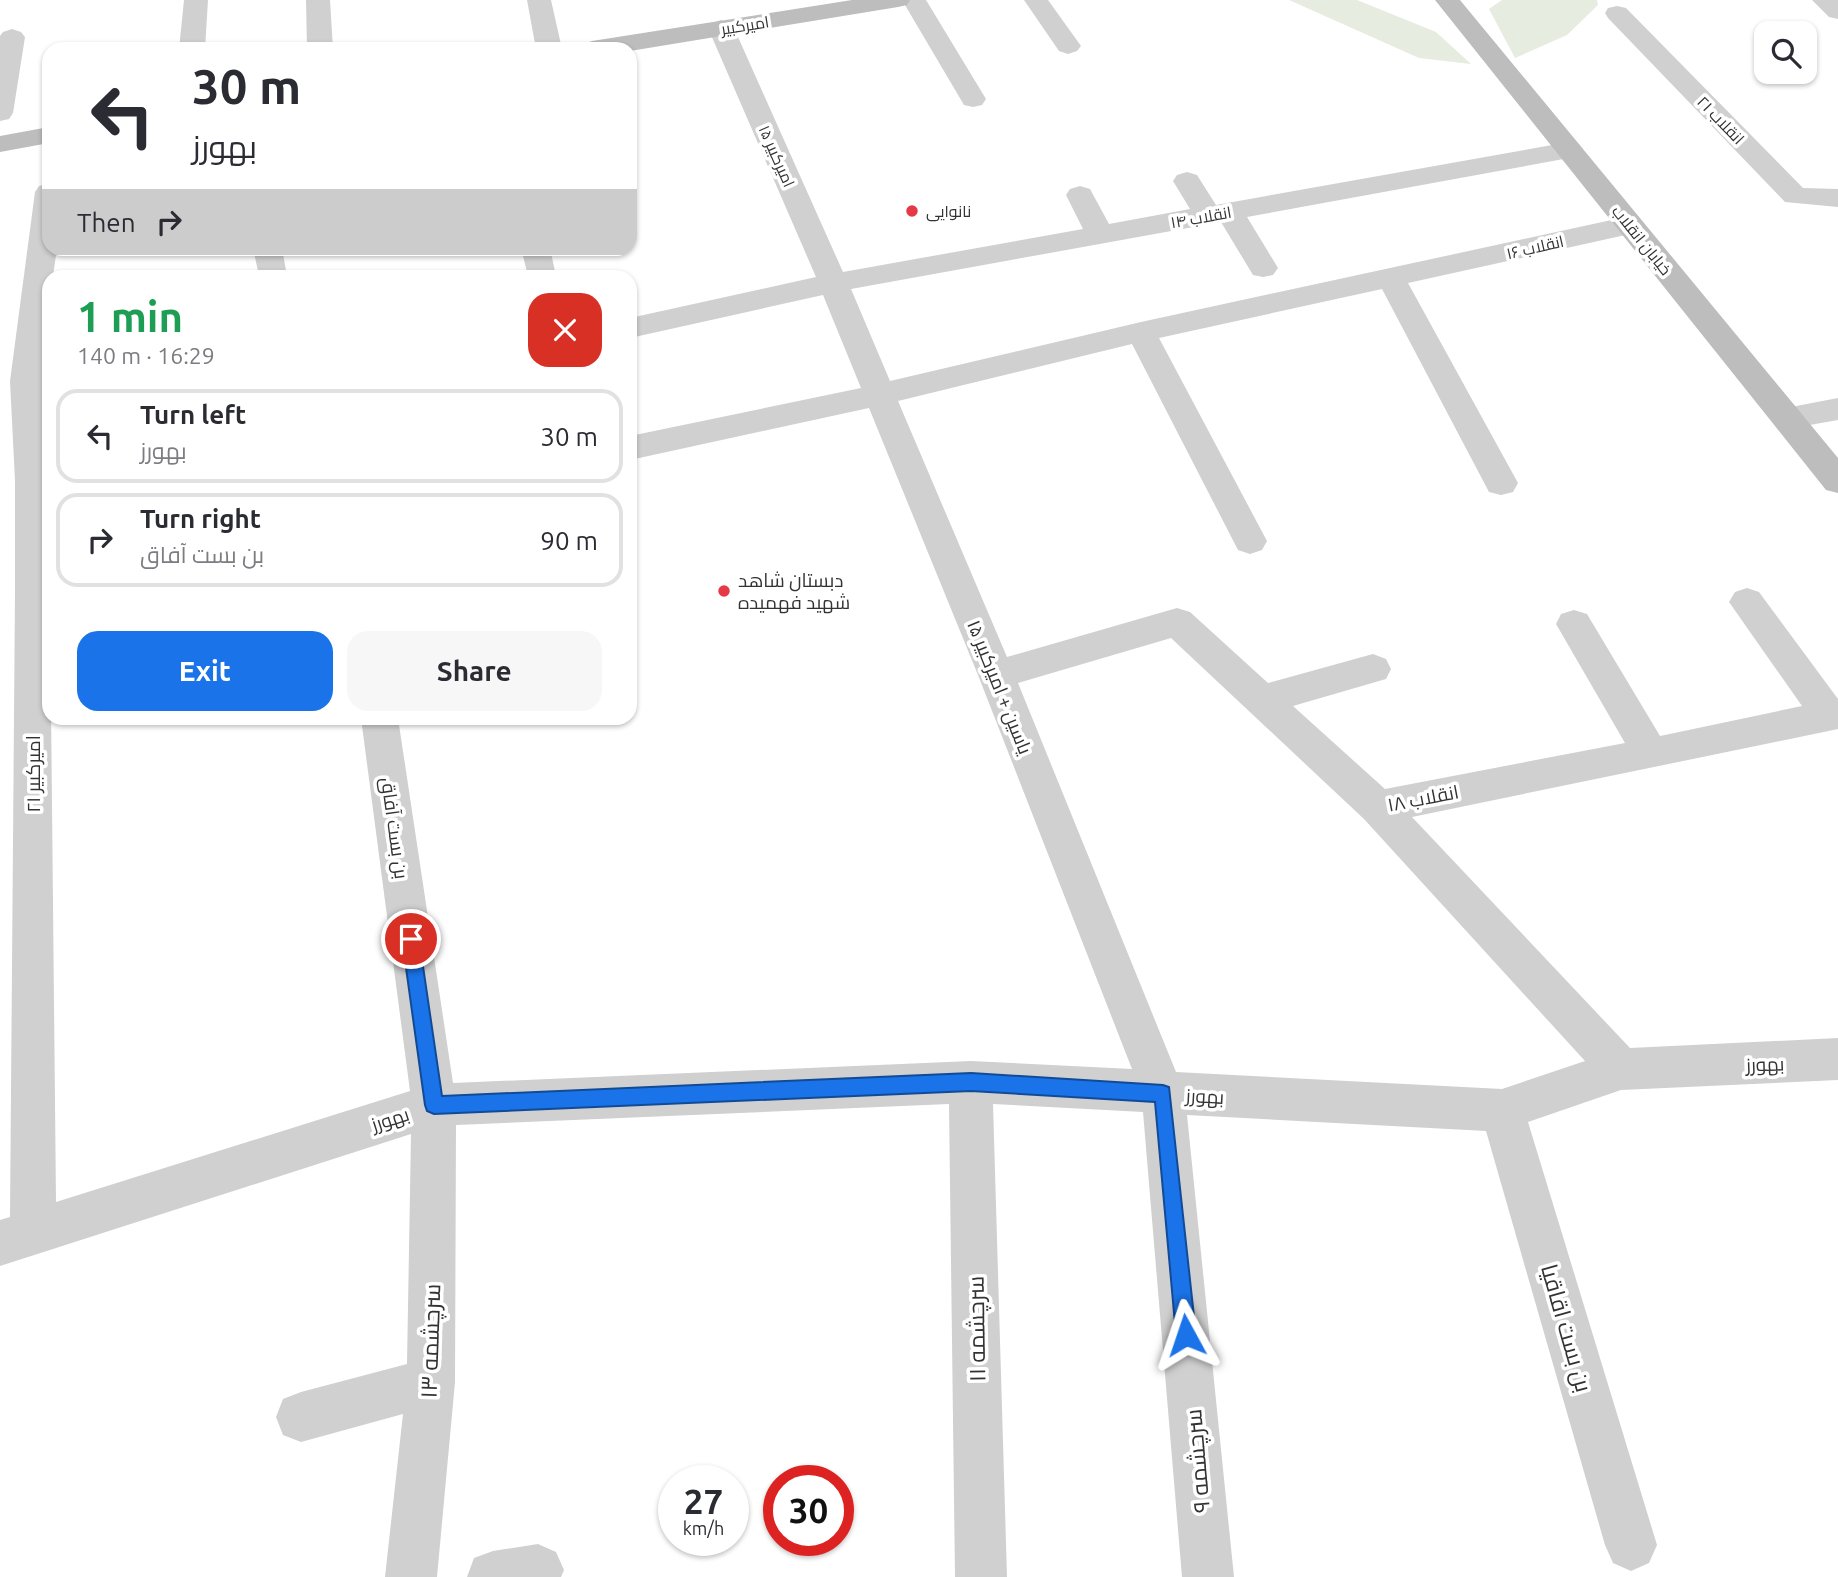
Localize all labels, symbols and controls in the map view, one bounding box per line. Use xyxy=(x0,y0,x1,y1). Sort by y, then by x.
street label: امیرکبیر xyxy=(719,12,770,39)
map controls xyxy=(1754,21,1817,84)
button: search xyxy=(1754,21,1817,84)
text: 30 m xyxy=(192,58,301,113)
icon: left xyxy=(77,70,168,161)
street label: انقلاب ۲۱ xyxy=(1693,92,1748,148)
street label: امیرکبیر ۱۵ xyxy=(755,122,799,190)
text: بهورز xyxy=(192,128,257,164)
place label: نانوایی xyxy=(926,202,971,222)
street label: خیابان انقلاب xyxy=(1607,202,1675,279)
icon: right xyxy=(150,203,188,241)
marker: نانوایی xyxy=(904,203,920,219)
street label: انقلاب ۱۴ xyxy=(1169,203,1233,232)
text: Then xyxy=(77,208,136,237)
street label: انقلاب ۱۶ xyxy=(1505,232,1566,263)
text: 1 min xyxy=(77,293,183,340)
button: close xyxy=(528,293,602,367)
text: 140 m · 16:29 xyxy=(77,343,215,368)
text: Turn left xyxy=(140,400,246,429)
icon: left xyxy=(81,417,119,455)
text: 30 m xyxy=(540,422,598,451)
text: بهورز xyxy=(140,438,187,463)
text: Turn right xyxy=(140,504,261,533)
icon: right xyxy=(81,521,119,559)
text: 90 m xyxy=(540,526,598,555)
text: بن بست آفاق xyxy=(140,542,264,567)
place label: دبستان شاهد شهید فهمیده xyxy=(738,569,850,614)
marker: دبستان شاهد شهید فهمیده xyxy=(716,583,732,599)
street label: یاسین + امیرکبیر ۱۵ xyxy=(962,617,1037,758)
button: Exit xyxy=(77,631,333,711)
button: Share xyxy=(347,631,602,711)
street label: امیرکبیر ۲۱ xyxy=(22,735,45,813)
street label: بن بست آفاق xyxy=(375,776,413,881)
street label: انقلاب ۱۸ xyxy=(1385,780,1461,816)
pin xyxy=(381,909,441,969)
icon: arrive xyxy=(392,920,430,958)
street label: بهورز xyxy=(1744,1052,1785,1077)
street label: بهورز xyxy=(1184,1084,1225,1109)
street label: بهورز xyxy=(367,1103,412,1137)
street label: بن بست اقاقیا xyxy=(1535,1261,1597,1395)
street label: سرچشمه ۱۱ xyxy=(963,1276,992,1382)
street label: سرچشمه ۱۳ xyxy=(416,1283,447,1399)
position arrow xyxy=(1149,1298,1223,1372)
street label: سرچشمه ۹ xyxy=(1180,1408,1217,1514)
speed limit sign: 30 xyxy=(763,1465,854,1556)
text: 27 xyxy=(684,1481,723,1521)
text: km/h xyxy=(683,1518,724,1538)

